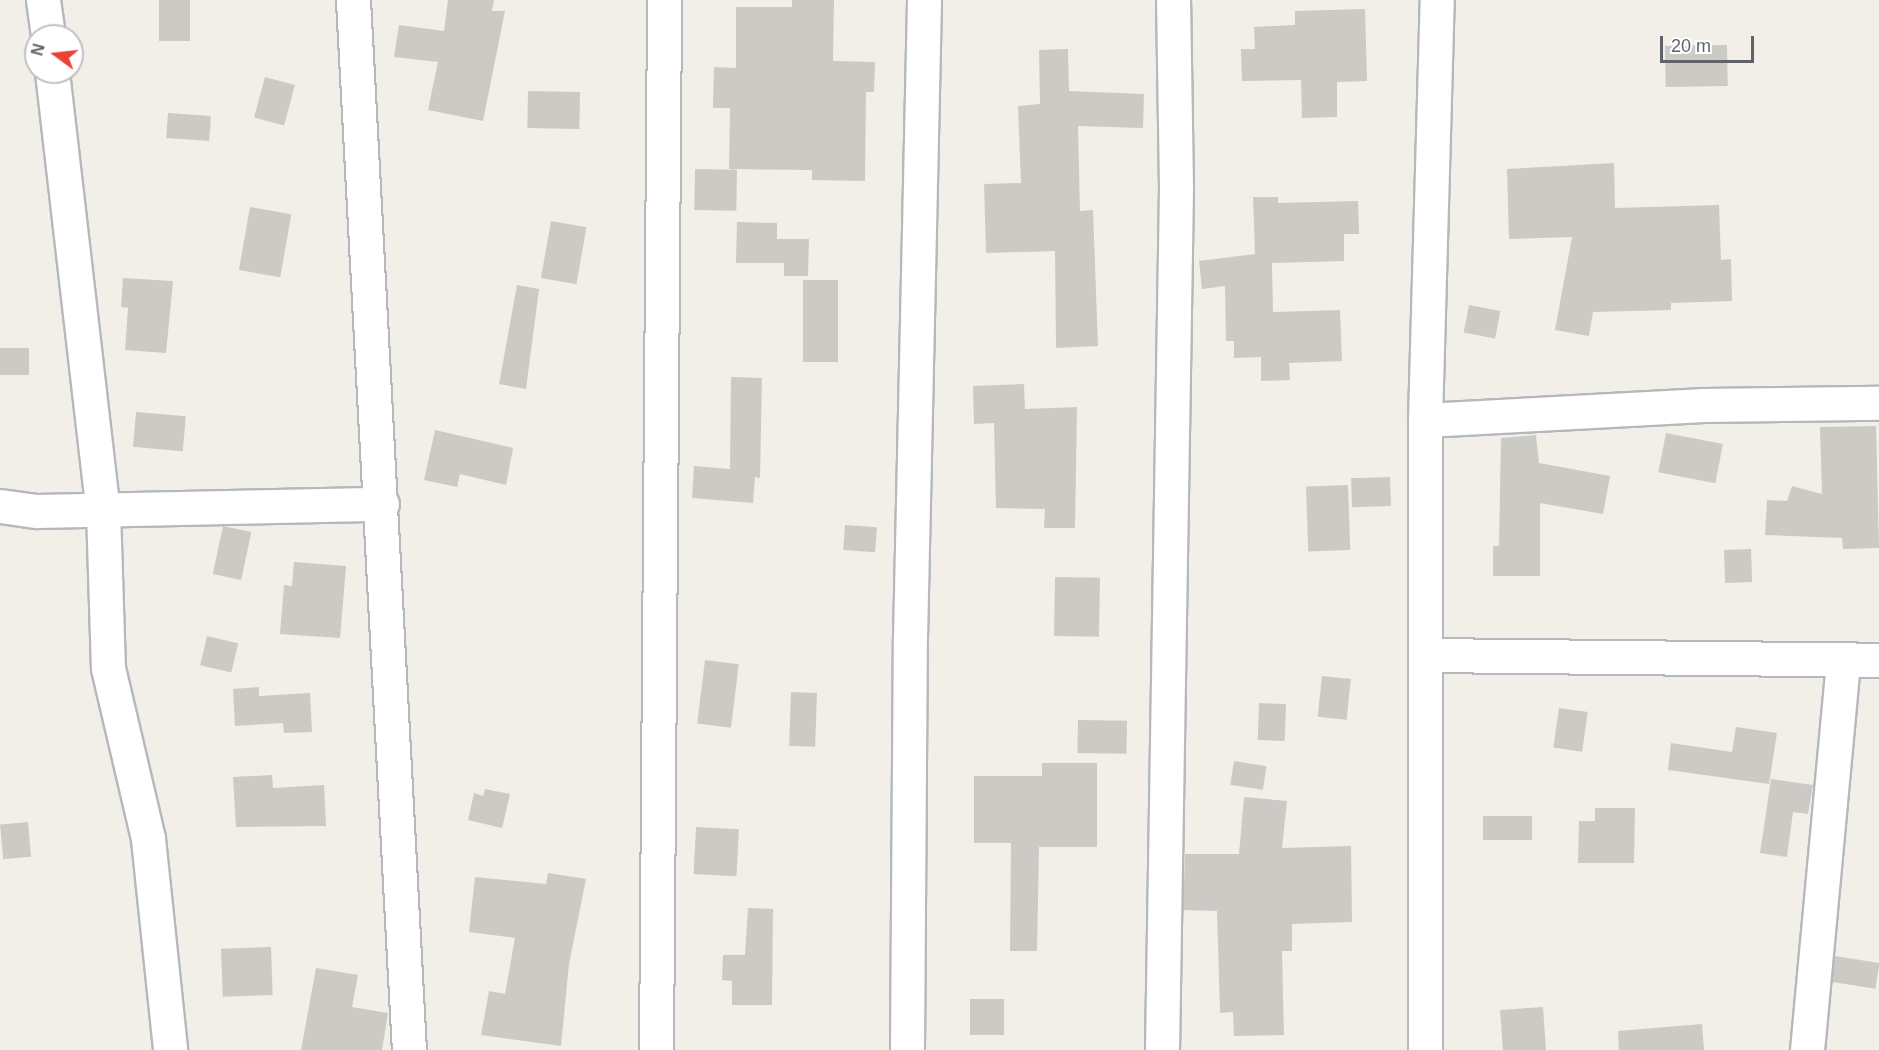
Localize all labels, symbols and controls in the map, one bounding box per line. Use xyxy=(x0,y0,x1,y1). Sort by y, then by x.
north arrow xyxy=(24,24,84,84)
scale bar xyxy=(1663,24,1758,62)
text: 20 m xyxy=(1671,36,1711,56)
text: N xyxy=(28,42,48,58)

